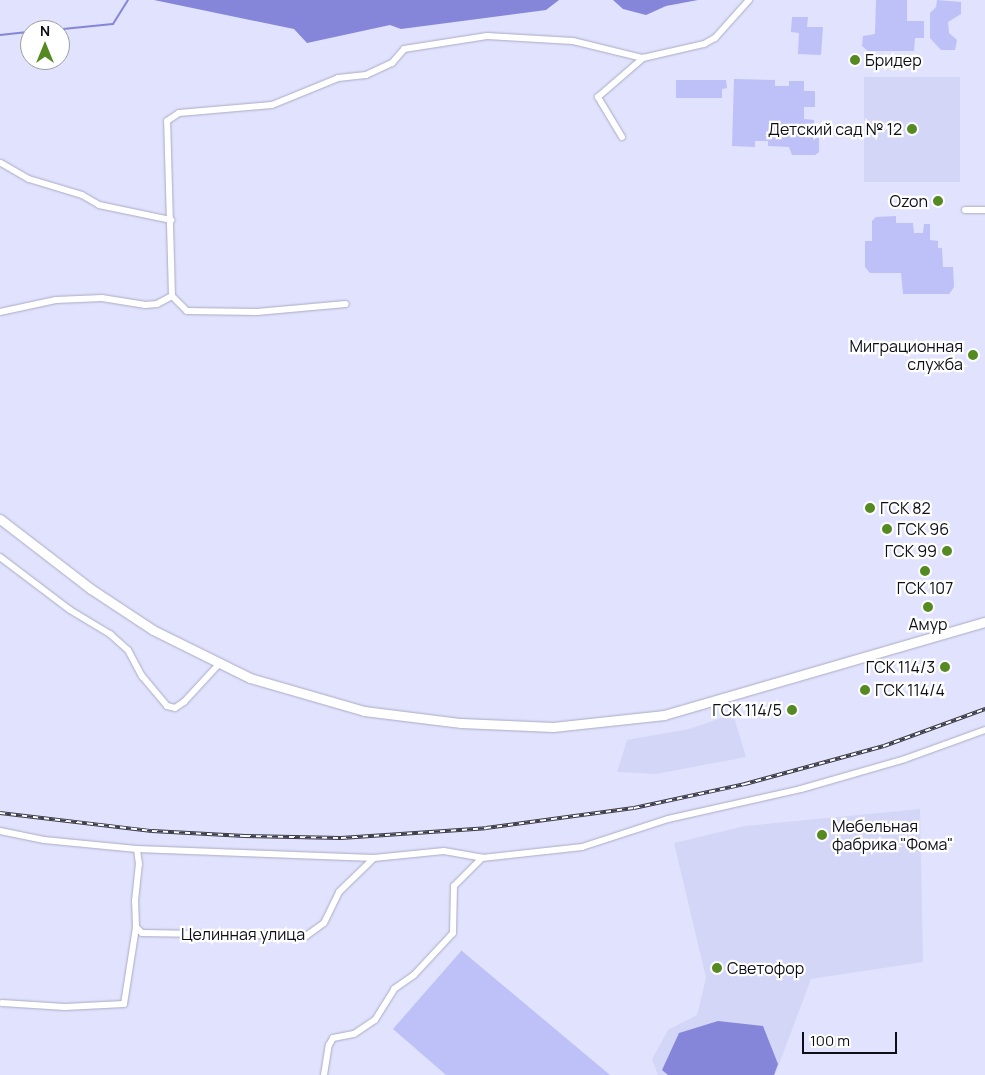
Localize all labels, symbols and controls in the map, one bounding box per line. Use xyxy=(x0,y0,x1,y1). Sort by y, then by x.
north arrow xyxy=(20,20,70,70)
text: N xyxy=(40,21,50,40)
place label: Бридер xyxy=(865,50,922,70)
marker: Бридер xyxy=(849,54,861,66)
place label: Детский сад № 12 xyxy=(768,119,902,139)
marker: Детский сад № 12 xyxy=(906,123,918,135)
place label: Ozon xyxy=(890,191,928,211)
marker: Ozon xyxy=(932,195,944,207)
place label: Миграционная служба xyxy=(850,336,963,374)
marker: Миграционная служба xyxy=(967,349,979,361)
place label: ГСК 82 xyxy=(880,498,931,518)
marker: ГСК 82 xyxy=(864,502,876,514)
place label: ГСК 96 xyxy=(897,519,949,539)
marker: ГСК 96 xyxy=(881,523,893,535)
place label: ГСК 99 xyxy=(885,541,937,561)
marker: ГСК 99 xyxy=(941,545,953,557)
marker: ГСК 107 xyxy=(919,565,931,577)
place label: ГСК 107 xyxy=(897,578,953,598)
marker: Амур xyxy=(922,601,934,613)
place label: Амур xyxy=(908,614,948,634)
place label: ГСК 114/3 xyxy=(865,657,935,677)
marker: ГСК 114/3 xyxy=(939,661,951,673)
place label: ГСК 114/4 xyxy=(875,680,945,700)
marker: ГСК 114/4 xyxy=(859,684,871,696)
place label: ГСК 114/5 xyxy=(712,700,782,720)
marker: ГСК 114/5 xyxy=(786,704,798,716)
place label: Мебельная фабрика "Фома" xyxy=(832,816,953,854)
marker: Мебельная фабрика "Фома" xyxy=(816,829,828,841)
street label: Целинная улица xyxy=(181,924,305,944)
place label: Светофор xyxy=(727,958,804,978)
marker: Светофор xyxy=(711,962,723,974)
scale bar xyxy=(805,1022,900,1054)
text: 100 m xyxy=(810,1030,850,1051)

